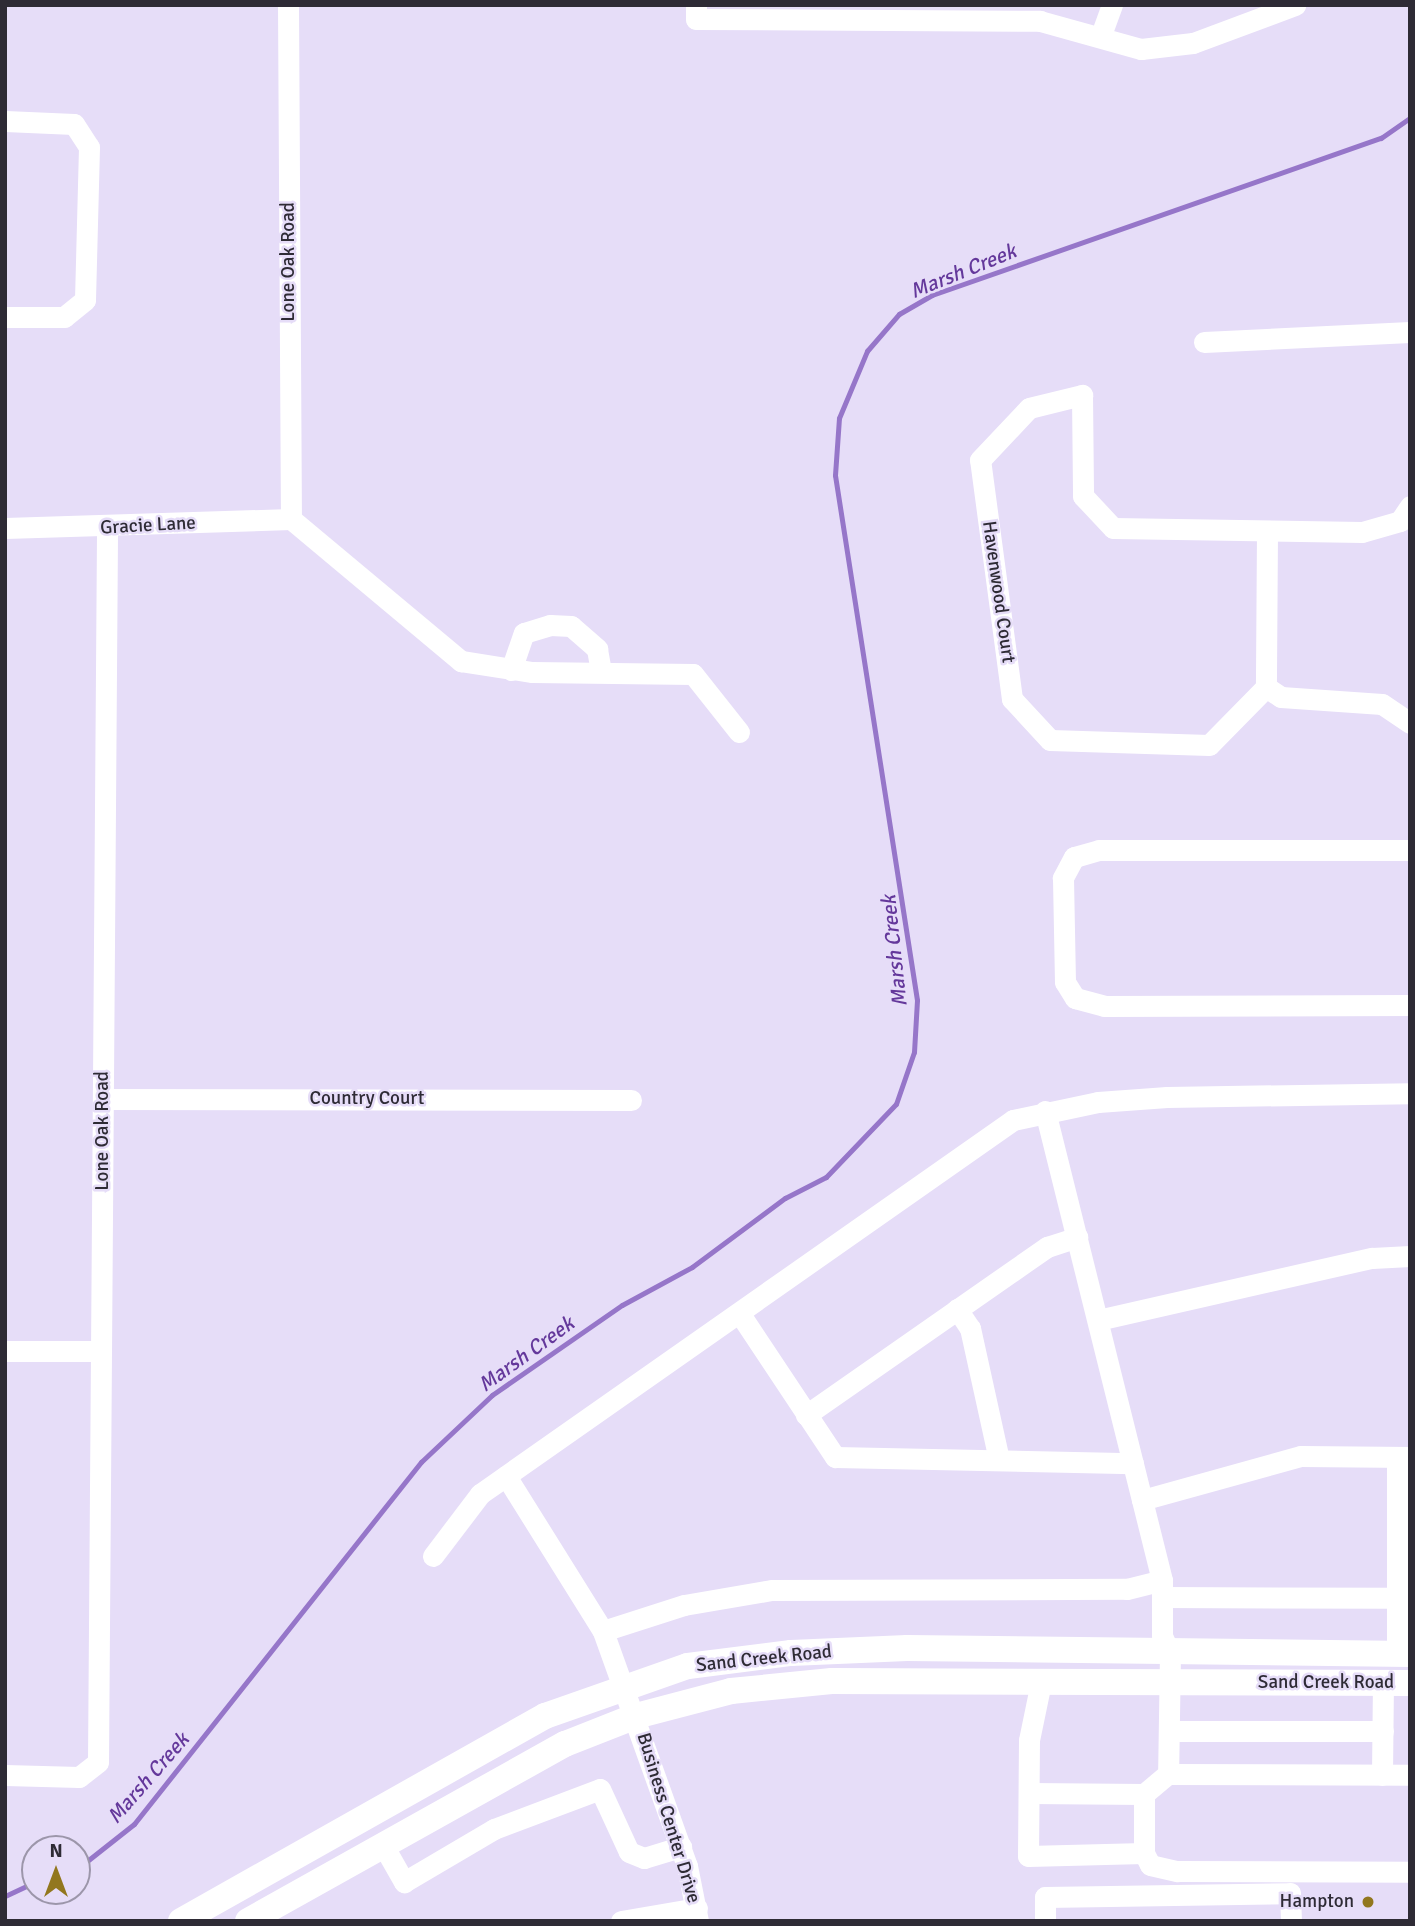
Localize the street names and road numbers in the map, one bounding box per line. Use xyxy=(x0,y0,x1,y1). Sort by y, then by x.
street label: Lone Oak Road xyxy=(278,202,300,322)
street label: Gracie Lane xyxy=(100,512,196,540)
street label: Havenwood Court xyxy=(977,519,1019,665)
street label: Lone Oak Road xyxy=(92,1071,114,1191)
street label: Country Court xyxy=(310,1088,424,1110)
street label: Sand Creek Road xyxy=(695,1641,833,1677)
street label: Sand Creek Road xyxy=(1258,1672,1394,1694)
street label: Business Center Drive xyxy=(631,1730,705,1906)

